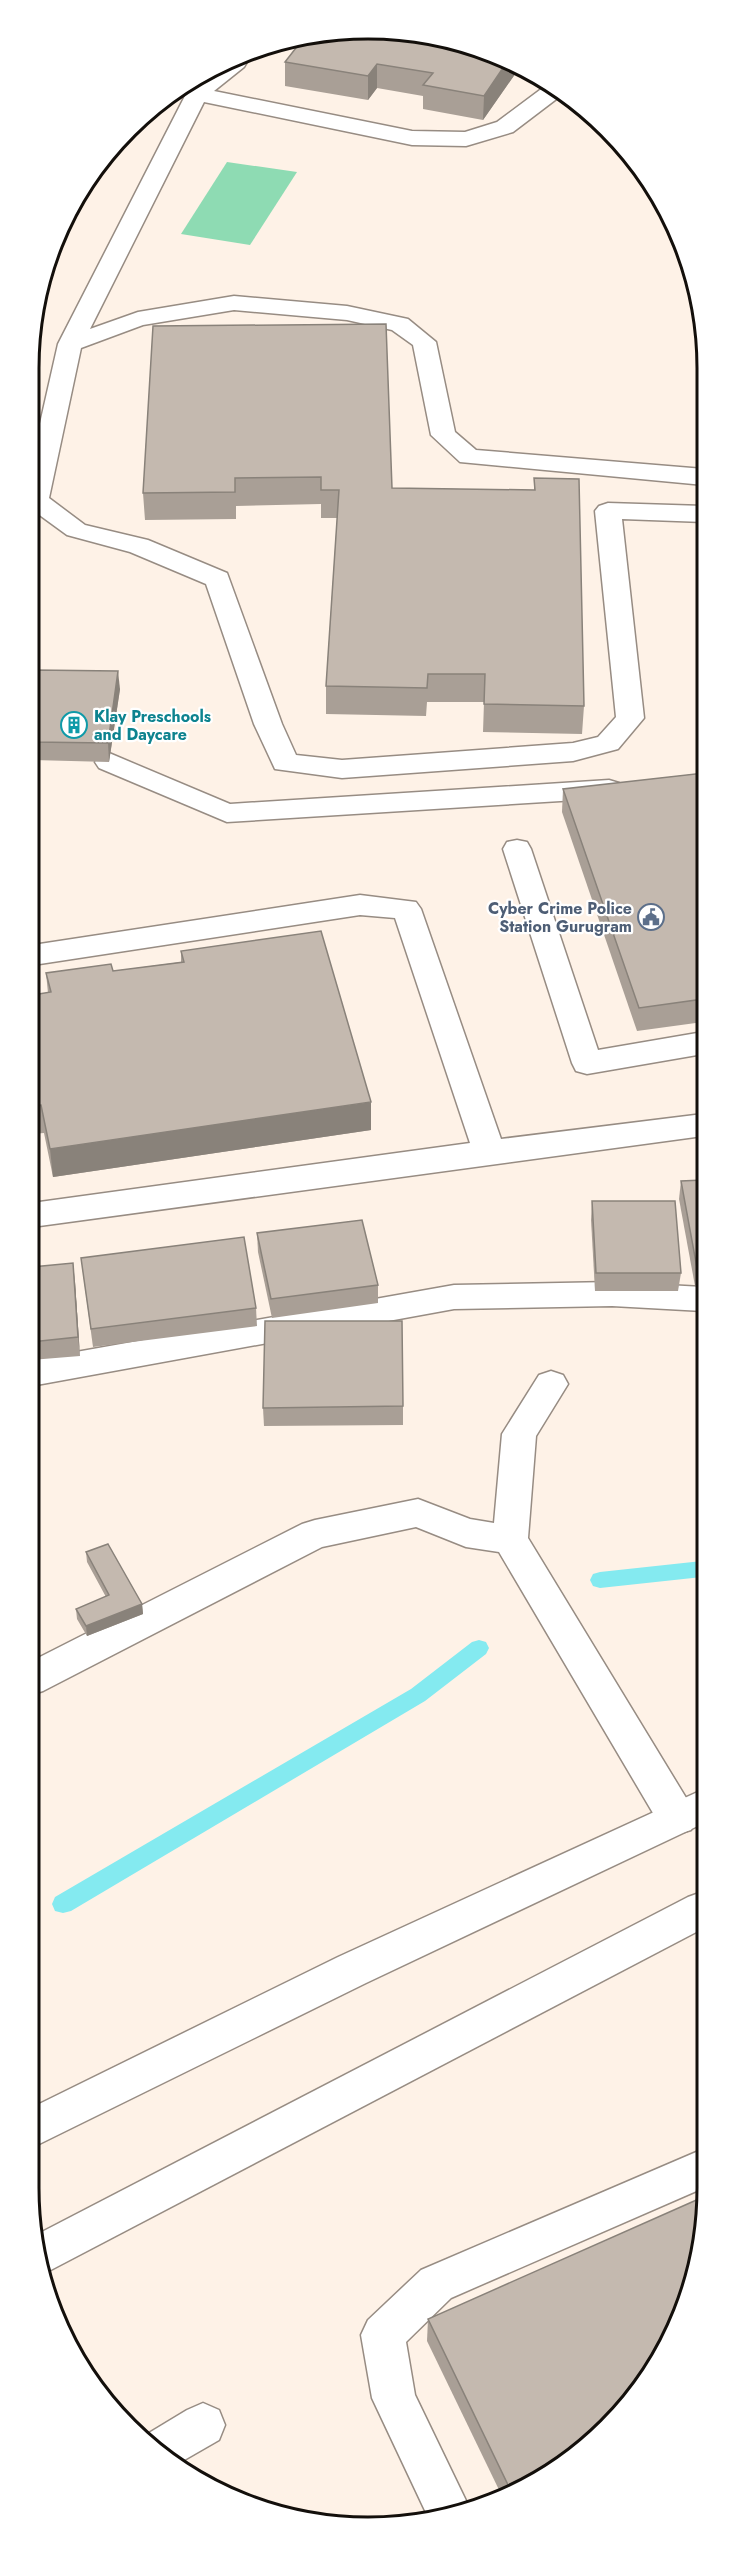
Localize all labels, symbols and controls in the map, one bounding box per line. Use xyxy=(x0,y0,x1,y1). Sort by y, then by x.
place label: Klay Preschools and Daycare xyxy=(94,705,211,746)
building icon: Klay Preschools and Daycare xyxy=(59,710,89,740)
place label: Cyber Crime Police Station Gurugram xyxy=(488,897,632,938)
public building icon: Cyber Crime Police Station Gurugram xyxy=(636,902,666,932)

